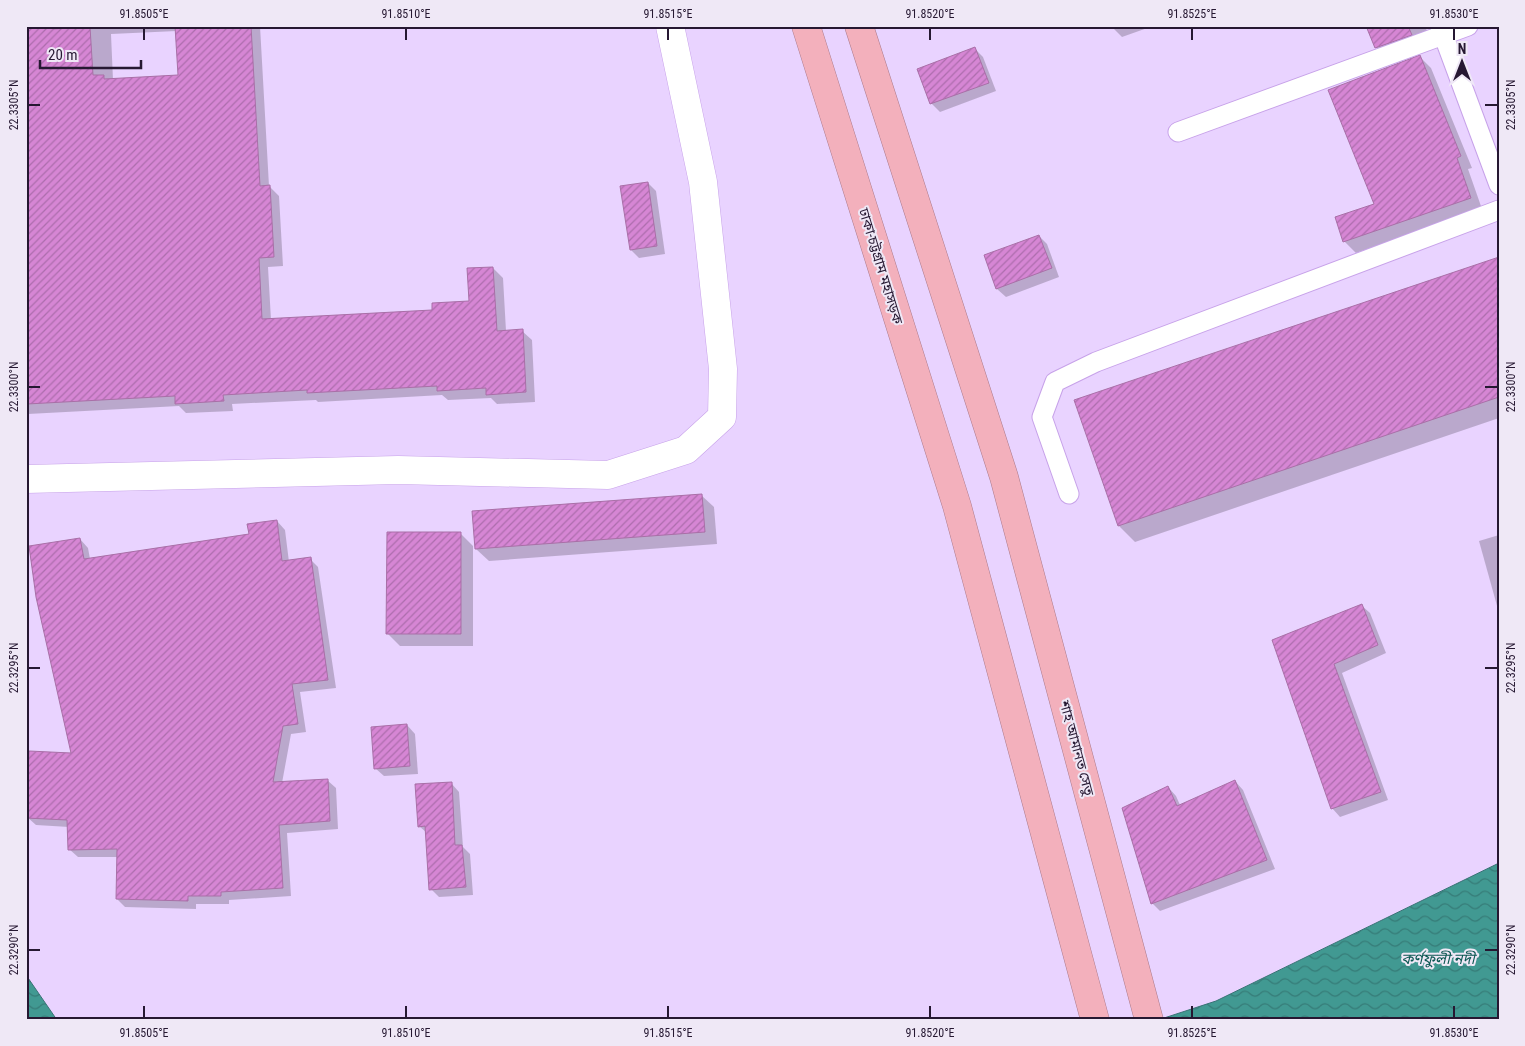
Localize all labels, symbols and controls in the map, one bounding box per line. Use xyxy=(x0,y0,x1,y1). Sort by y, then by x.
text: 91.8505°E xyxy=(119,7,169,21)
text: 91.8510°E xyxy=(381,7,431,21)
text: 91.8515°E xyxy=(643,7,693,21)
text: 91.8520°E xyxy=(905,7,955,21)
text: 91.8525°E xyxy=(1167,7,1217,21)
text: 91.8530°E xyxy=(1429,7,1479,21)
scale bar xyxy=(40,38,141,70)
north arrow xyxy=(1438,38,1488,88)
text: N xyxy=(1458,41,1466,57)
text: 20 m xyxy=(48,46,78,64)
text: 22.3305°N xyxy=(7,80,21,130)
text: 22.3305°N xyxy=(1504,80,1518,130)
street label: ঢাকা-চট্টগ্রাম মহাসড়ক xyxy=(855,205,906,327)
text: 22.3300°N xyxy=(7,362,21,412)
text: 22.3300°N xyxy=(1504,362,1518,412)
text: 22.3295°N xyxy=(7,643,21,693)
text: 22.3295°N xyxy=(1504,643,1518,693)
street label: শাহ আমানত সেতু xyxy=(1055,698,1098,799)
text: 22.3290°N xyxy=(7,925,21,975)
text: 22.3290°N xyxy=(1504,925,1518,975)
water label: কর্ণফুলী নদী xyxy=(1401,950,1478,968)
text: 91.8505°E xyxy=(119,1026,169,1040)
text: 91.8510°E xyxy=(381,1026,431,1040)
text: 91.8515°E xyxy=(643,1026,693,1040)
text: 91.8520°E xyxy=(905,1026,955,1040)
text: 91.8525°E xyxy=(1167,1026,1217,1040)
text: 91.8530°E xyxy=(1429,1026,1479,1040)

